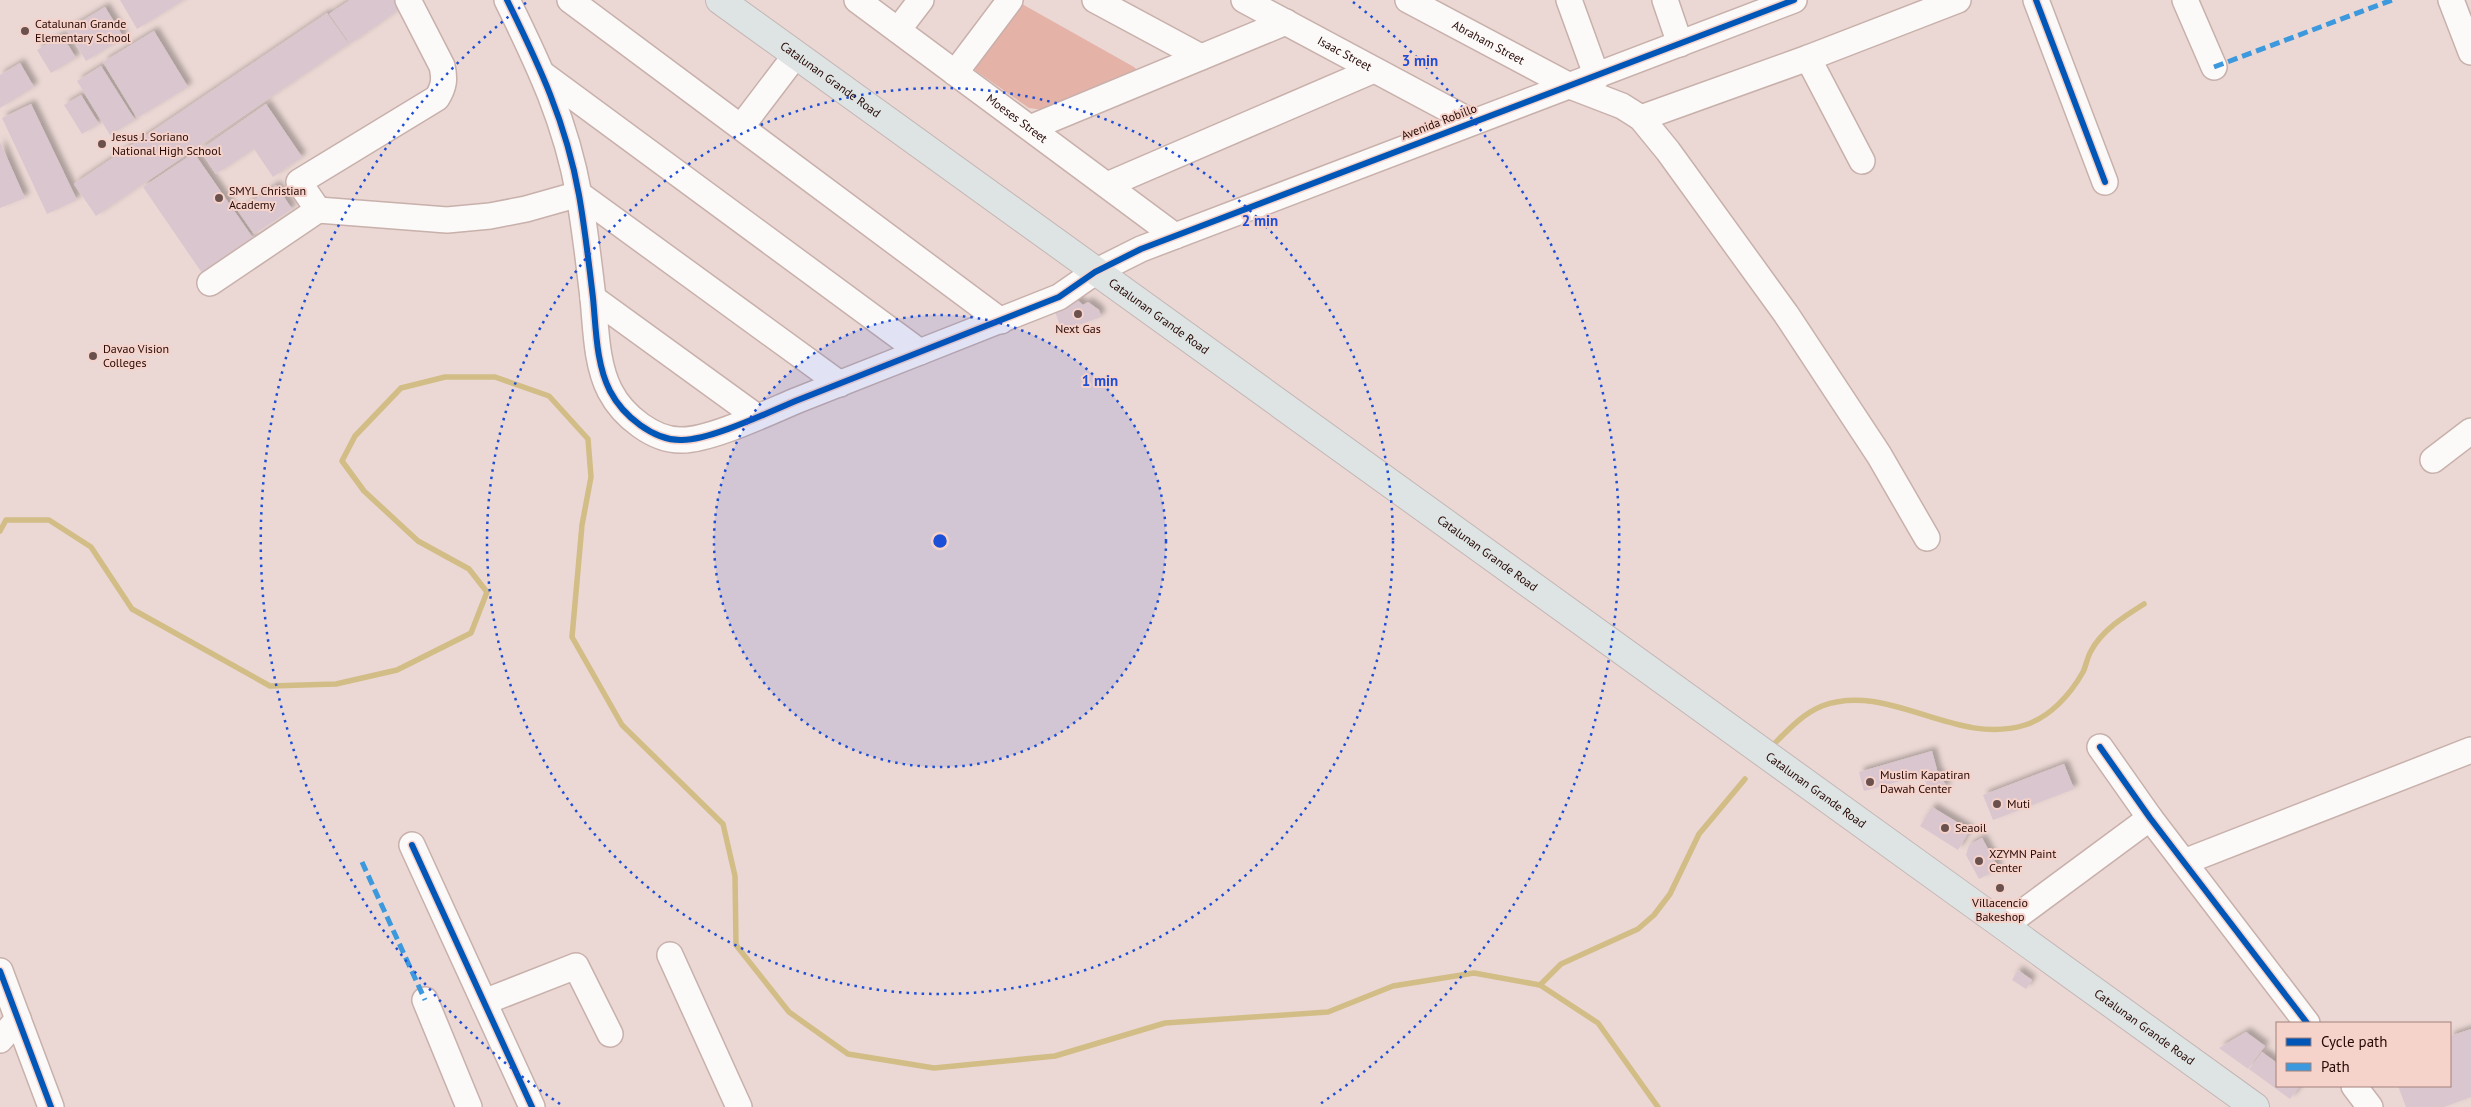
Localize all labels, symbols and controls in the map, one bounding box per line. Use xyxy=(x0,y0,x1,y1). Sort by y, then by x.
place label: Catalunan Grande Elementary School xyxy=(35,16,131,45)
street label: Abraham Street xyxy=(1450,17,1527,68)
marker: Catalunan Grande Elementary School xyxy=(19,25,31,37)
street label: Isaac Street xyxy=(1315,33,1375,74)
street label: Catalunan Grande Road xyxy=(777,38,884,120)
text: 3 min xyxy=(1402,51,1438,70)
street label: Moeses Street xyxy=(984,91,1051,146)
street label: Avenida Robillo xyxy=(1399,100,1479,143)
place label: Jesus J. Soriano National High School xyxy=(111,129,222,158)
marker: Jesus J. Soriano National High School xyxy=(96,138,108,150)
place label: SMYL Christian Academy xyxy=(229,183,306,212)
marker: SMYL Christian Academy xyxy=(213,192,225,204)
text: 2 min xyxy=(1242,211,1278,230)
street label: Catalunan Grande Road xyxy=(1106,275,1212,357)
marker: Next Gas xyxy=(1072,308,1084,320)
place label: Next Gas xyxy=(1055,321,1101,336)
place label: Davao Vision Colleges xyxy=(103,341,169,370)
marker: Davao Vision Colleges xyxy=(87,350,99,362)
text: 1 min xyxy=(1082,371,1118,390)
street label: Catalunan Grande Road xyxy=(1434,512,1541,594)
centre of rings xyxy=(931,532,949,550)
street label: Catalunan Grande Road xyxy=(1763,749,1869,831)
place label: Muslim Kapatiran Dawah Center xyxy=(1880,767,1970,796)
marker: Muslim Kapatiran Dawah Center xyxy=(1864,776,1876,788)
place label: Muti xyxy=(2007,796,2030,811)
marker: Muti xyxy=(1991,798,2003,810)
place label: Seaoil xyxy=(1955,820,1987,835)
marker: Seaoil xyxy=(1939,822,1951,834)
place label: XZYMN Paint Center xyxy=(1989,846,2056,875)
marker: XZYMN Paint Center xyxy=(1973,855,1985,867)
marker: Villacencio Bakeshop xyxy=(1994,882,2006,894)
place label: Villacencio Bakeshop xyxy=(1971,895,2028,924)
street label: Catalunan Grande Road xyxy=(2091,986,2198,1068)
legend xyxy=(2276,1022,2451,1087)
text: Cycle path xyxy=(2321,1032,2387,1051)
text: Path xyxy=(2321,1057,2350,1076)

